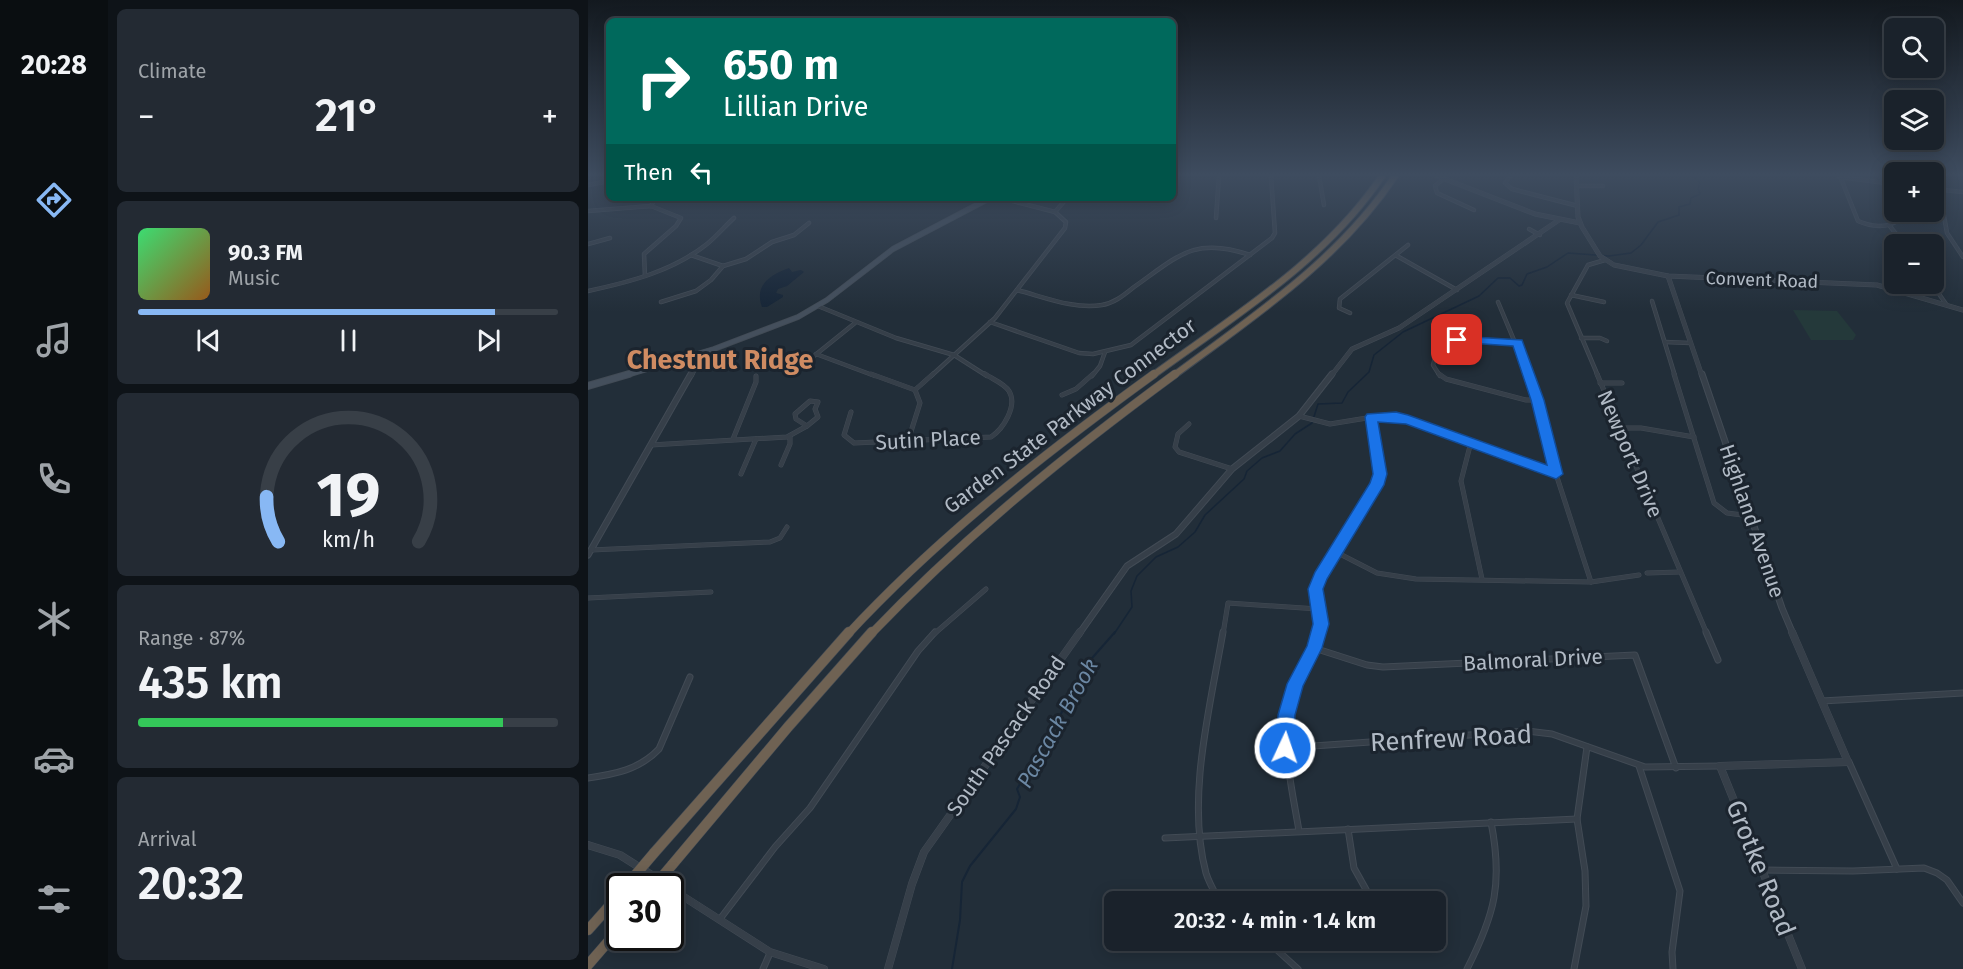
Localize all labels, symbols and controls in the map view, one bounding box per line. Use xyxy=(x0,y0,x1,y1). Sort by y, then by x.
map controls xyxy=(1884,18,1944,294)
button: search xyxy=(1884,18,1944,78)
text: 650 m xyxy=(723,40,839,90)
icon: right xyxy=(624,42,702,120)
text: 20:28 xyxy=(21,49,87,81)
text: Climate xyxy=(138,59,206,83)
text: 21° xyxy=(315,89,381,143)
button: layers xyxy=(1884,90,1944,150)
text: Lillian Drive xyxy=(723,91,868,123)
text: − xyxy=(138,97,155,137)
text: + xyxy=(542,97,558,137)
icon: left xyxy=(685,156,718,189)
text: Then xyxy=(624,159,673,186)
button: + xyxy=(1884,162,1944,222)
icon: directions xyxy=(33,179,75,221)
button: − xyxy=(1884,234,1944,294)
text: 90.3 FM xyxy=(228,239,303,266)
text: Music xyxy=(228,266,280,290)
street label: Convent Road xyxy=(1705,267,1819,293)
street label: Garden State Parkway Connector xyxy=(939,313,1201,519)
pin xyxy=(1431,314,1482,365)
icon: music xyxy=(33,319,75,361)
icon: arrive xyxy=(1440,323,1473,356)
icon: previous xyxy=(192,324,225,357)
icon: pause xyxy=(332,324,365,357)
icon: next xyxy=(472,324,505,357)
district label: Chestnut Ridge xyxy=(627,344,813,376)
street label: Newport Drive xyxy=(1591,386,1669,522)
street label: Sutin Place xyxy=(875,424,981,456)
street label: Highland Avenue xyxy=(1713,441,1791,601)
icon: phone xyxy=(33,458,75,500)
text: 19 xyxy=(316,458,380,533)
text: km/h xyxy=(321,527,375,553)
icon: climate xyxy=(33,598,75,640)
text: Range · 87% xyxy=(138,626,245,650)
street label: Balmoral Drive xyxy=(1462,643,1604,677)
street label: South Pascack Road xyxy=(941,651,1071,821)
water label: Pascack Brook xyxy=(1011,654,1104,793)
text: 435 km xyxy=(138,656,283,710)
position arrow xyxy=(1253,716,1317,780)
street label: Renfrew Road xyxy=(1369,719,1533,758)
icon: car xyxy=(33,738,75,780)
street label: Grotke Road xyxy=(1719,795,1802,941)
text: Arrival xyxy=(138,827,197,851)
text: 20:32 xyxy=(138,857,244,911)
speed limit sign: 30 xyxy=(606,873,684,951)
icon: filters xyxy=(33,878,75,920)
text: 20:32 · 4 min · 1.4 km xyxy=(1174,907,1376,934)

